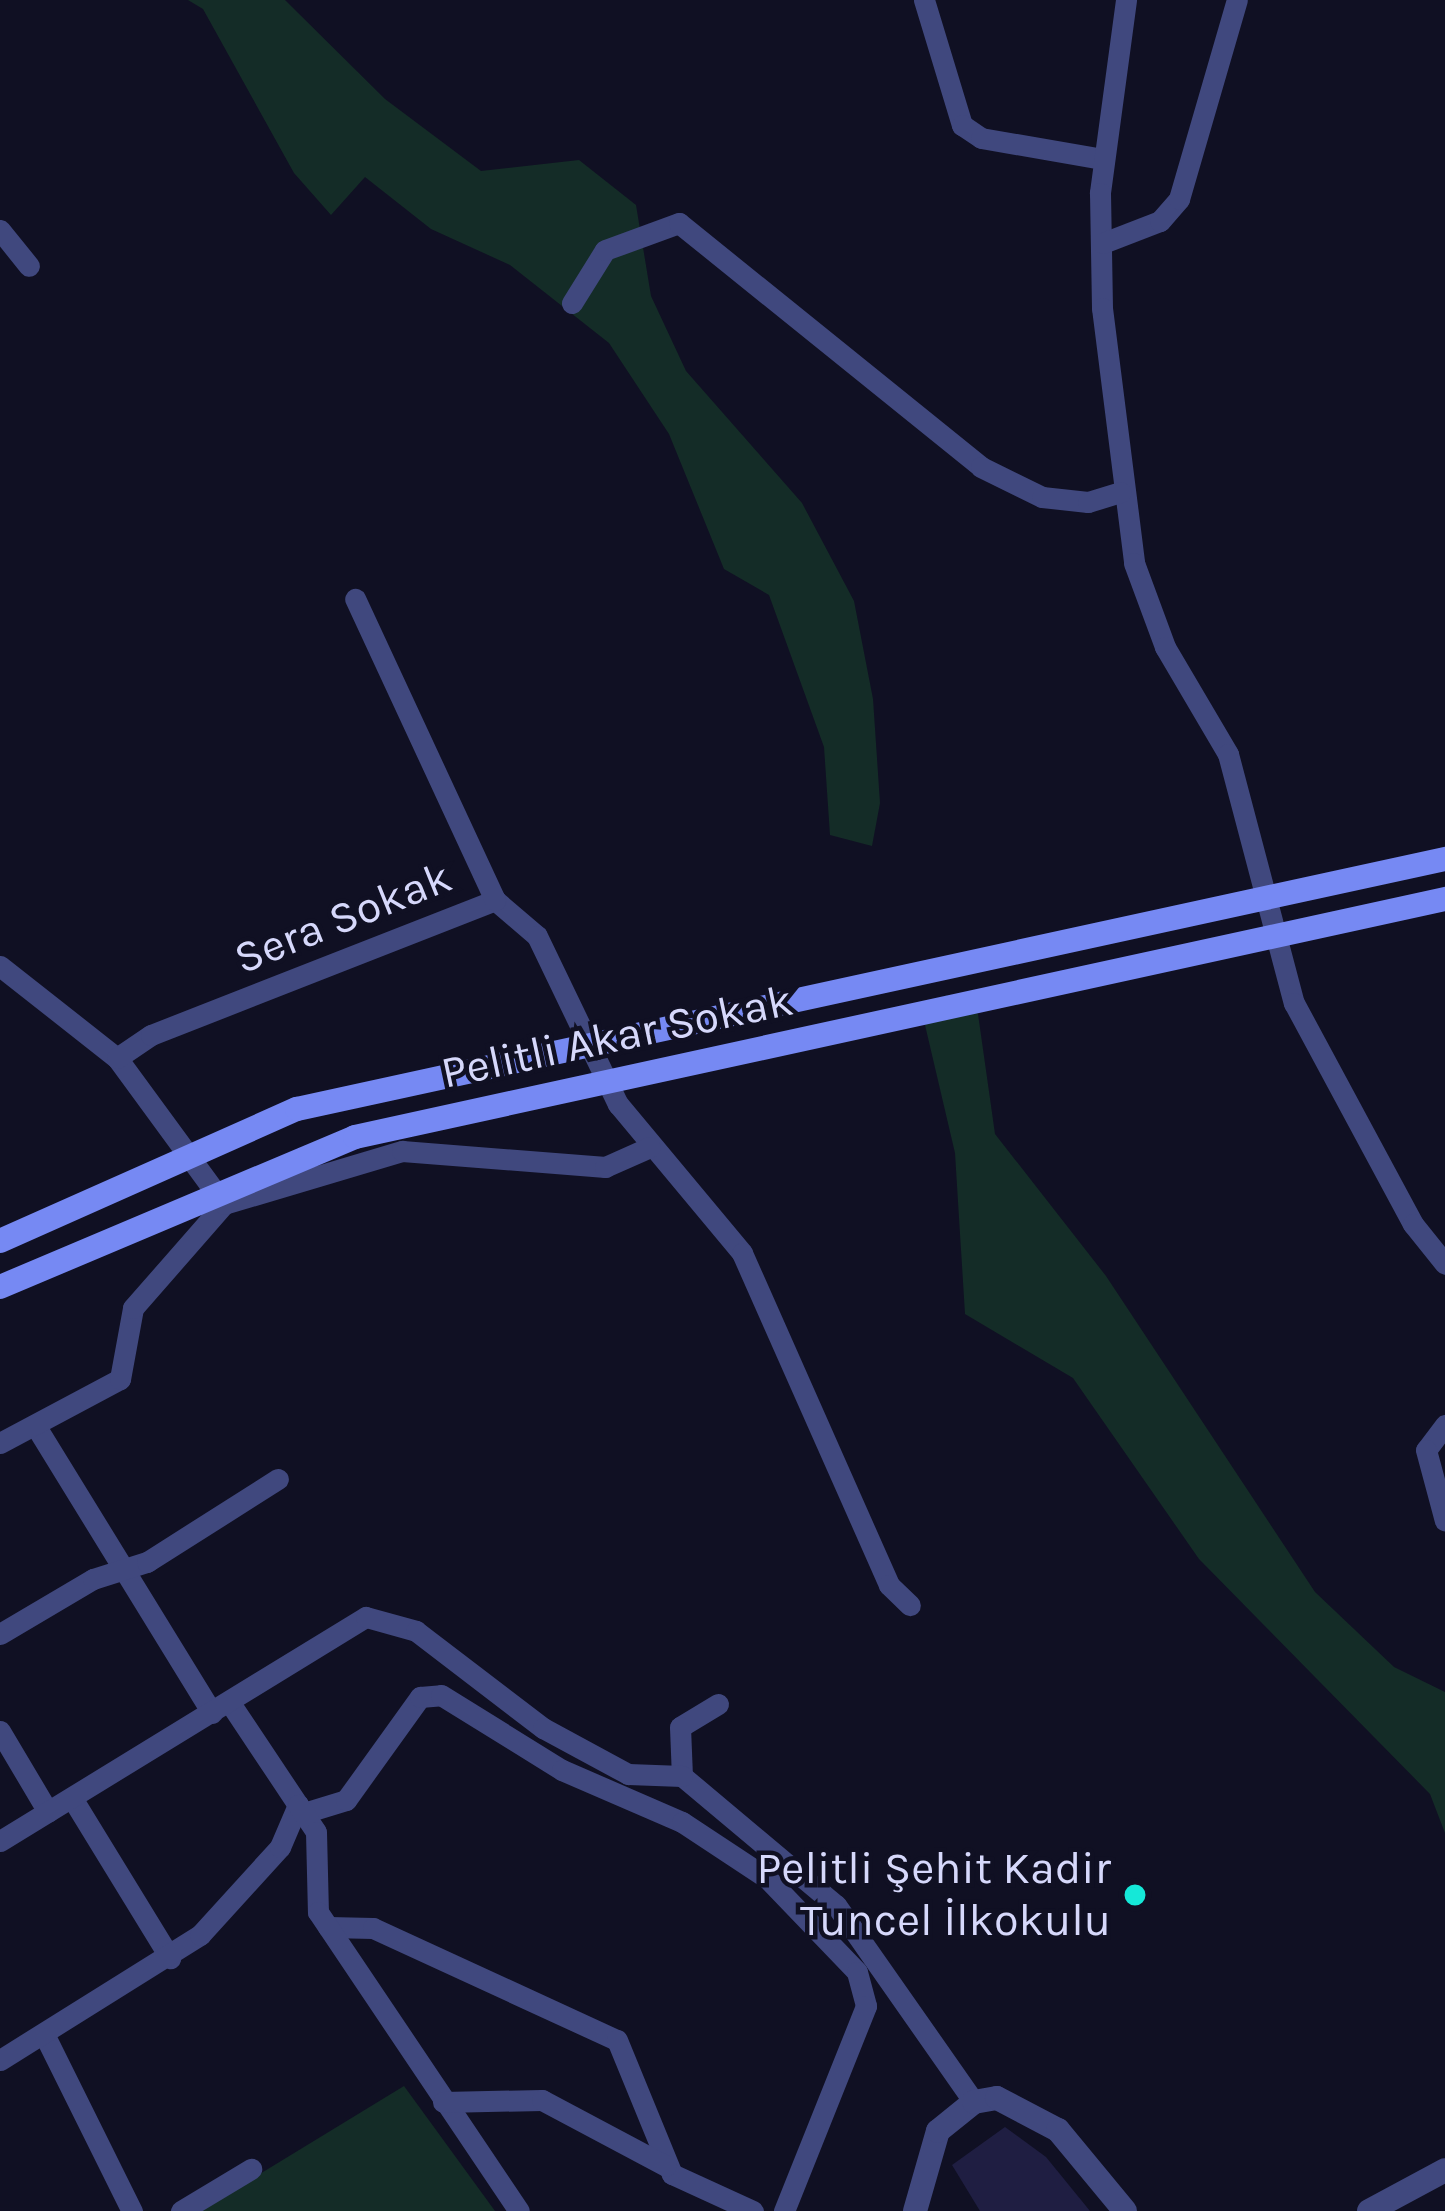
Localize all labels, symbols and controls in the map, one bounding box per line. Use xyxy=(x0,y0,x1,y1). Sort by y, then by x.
street label: Sera Sokak xyxy=(227,850,459,986)
street label: Pelitli Akar Sokak xyxy=(436,973,798,1101)
place label: Pelitli Şehit Kadir Tuncel İlkokulu xyxy=(756,1842,1111,1948)
marker: Pelitli Şehit Kadir Tuncel İlkokulu xyxy=(1122,1882,1148,1908)

